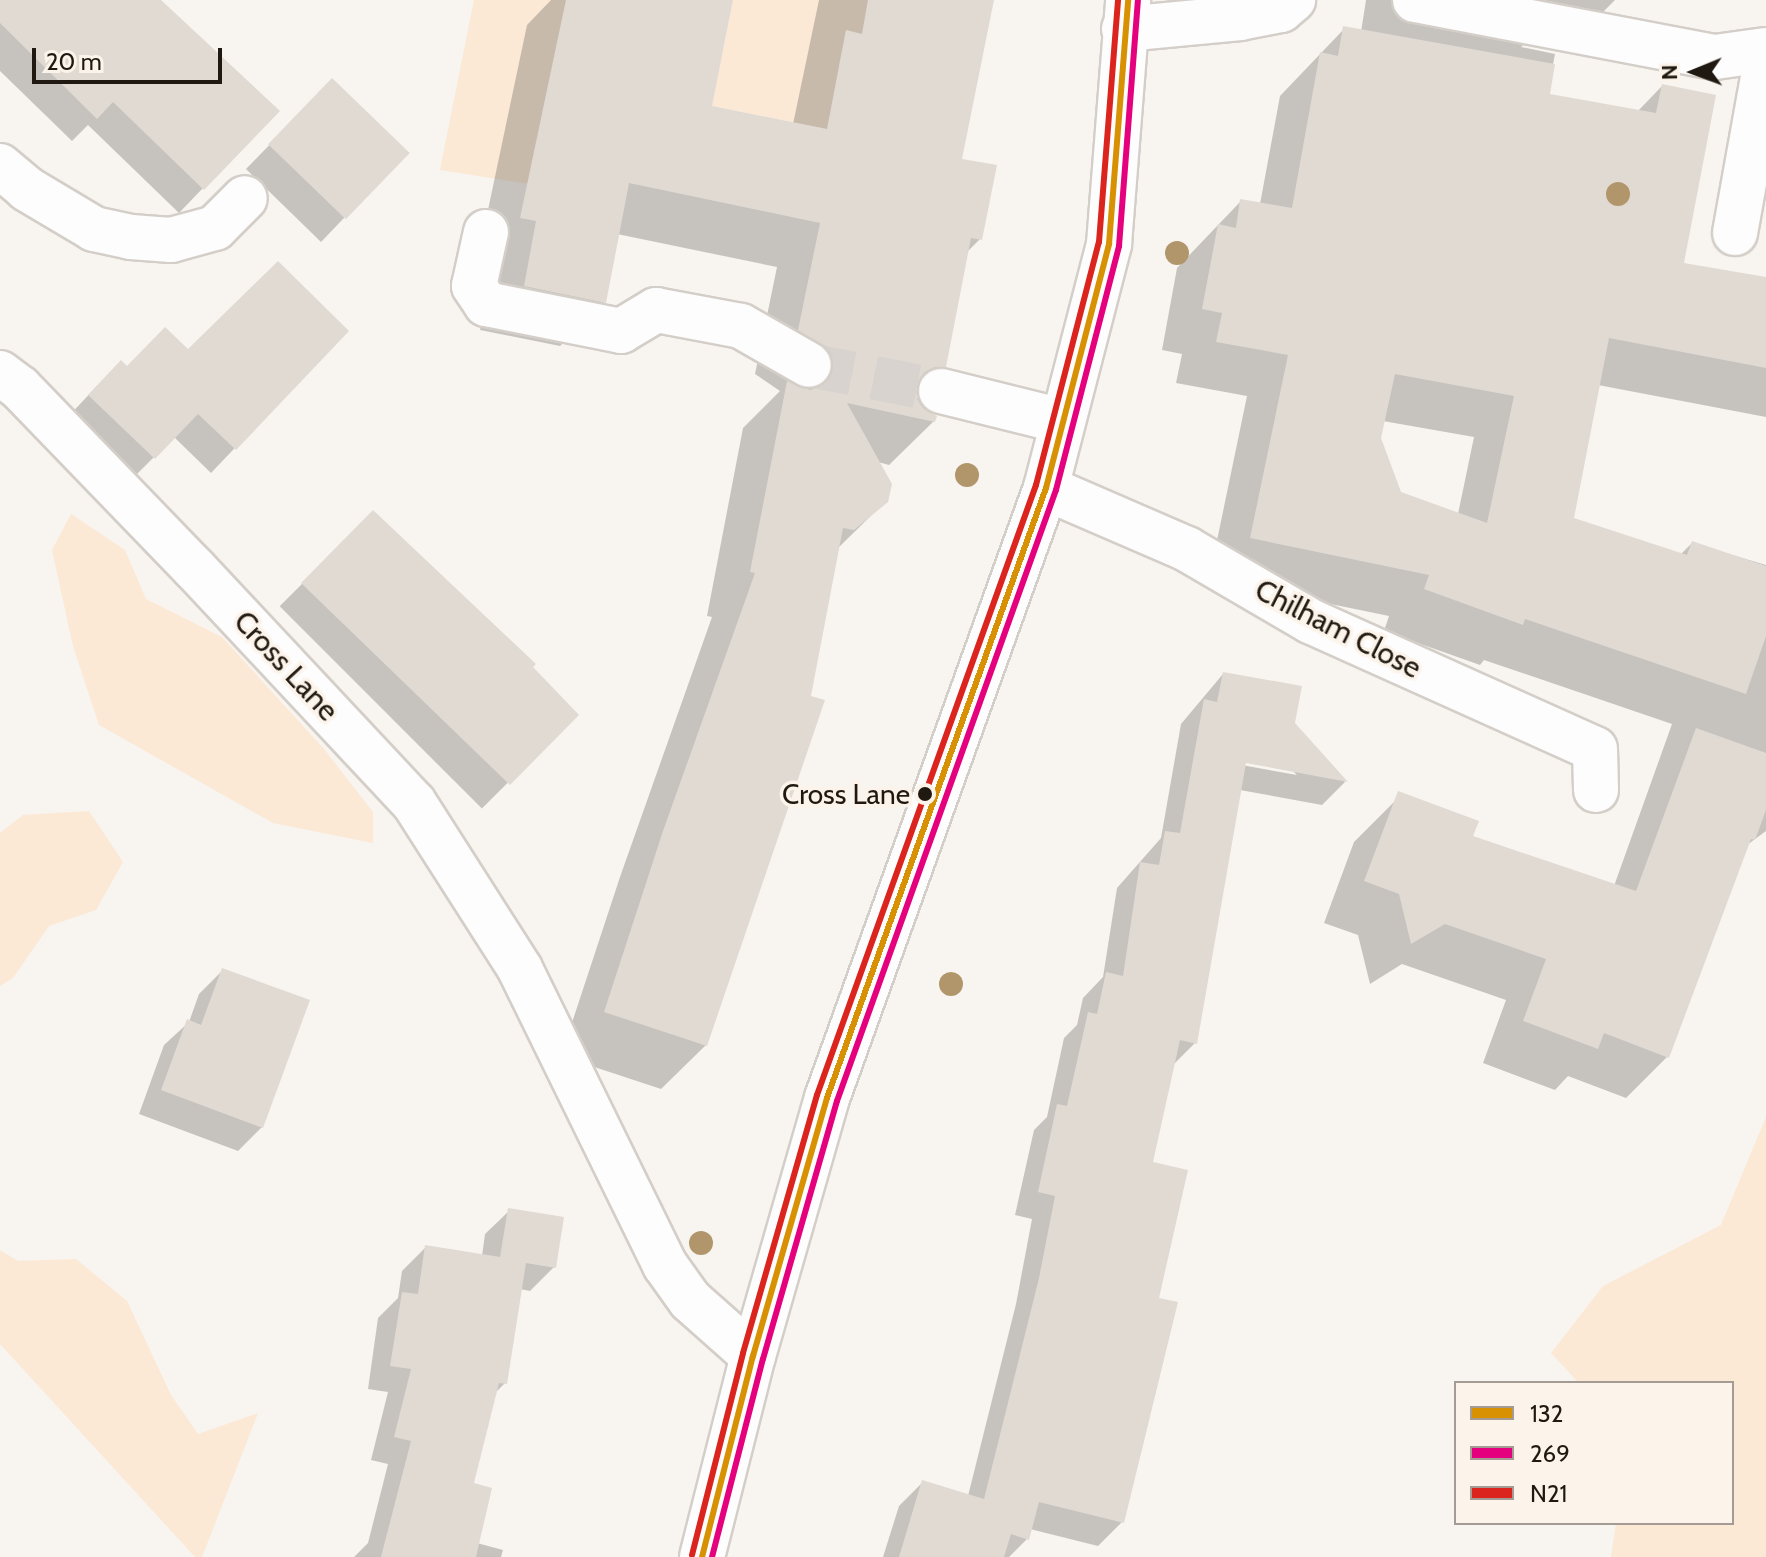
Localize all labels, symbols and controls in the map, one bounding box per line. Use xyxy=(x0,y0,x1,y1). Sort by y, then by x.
scale bar xyxy=(36,32,226,82)
north arrow xyxy=(1654,32,1734,112)
text: 20 m xyxy=(46,47,102,76)
text: N xyxy=(1656,64,1683,80)
street label: Chilham Close xyxy=(1249,572,1427,686)
street label: Cross Lane xyxy=(226,604,346,728)
place label: Cross Lane xyxy=(782,777,910,811)
marker: Cross Lane xyxy=(917,786,933,802)
legend xyxy=(1454,1381,1734,1525)
text: 132 xyxy=(1530,1399,1563,1428)
text: 269 xyxy=(1530,1439,1570,1468)
text: N21 xyxy=(1530,1479,1567,1508)

